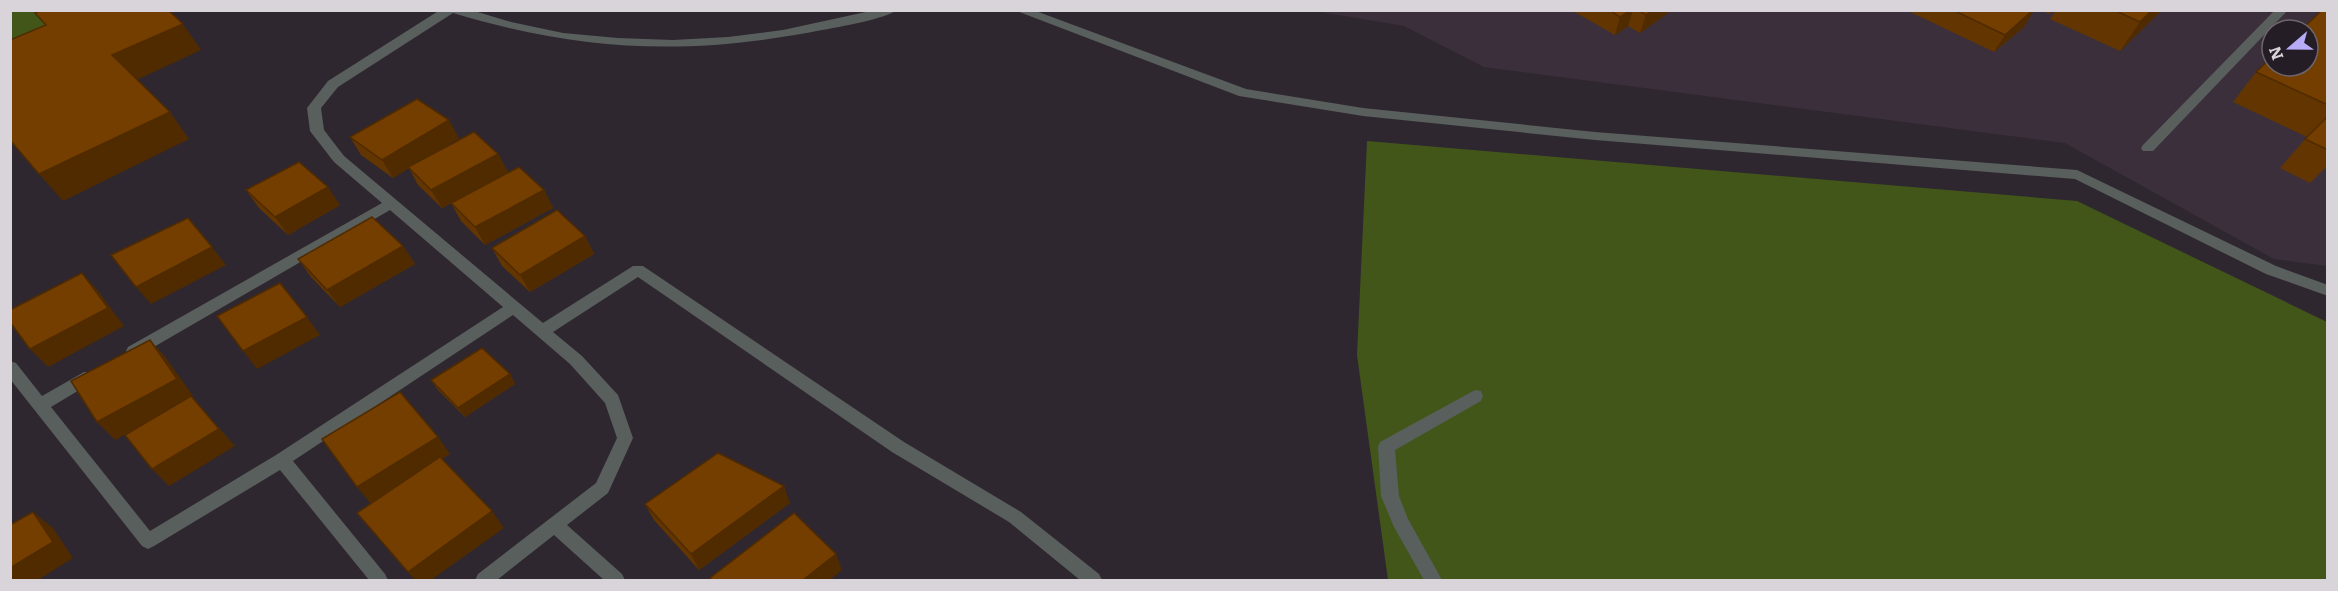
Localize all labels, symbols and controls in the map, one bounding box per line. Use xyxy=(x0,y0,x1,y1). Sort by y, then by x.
north arrow xyxy=(2260,18,2320,78)
text: N xyxy=(2261,43,2289,64)

